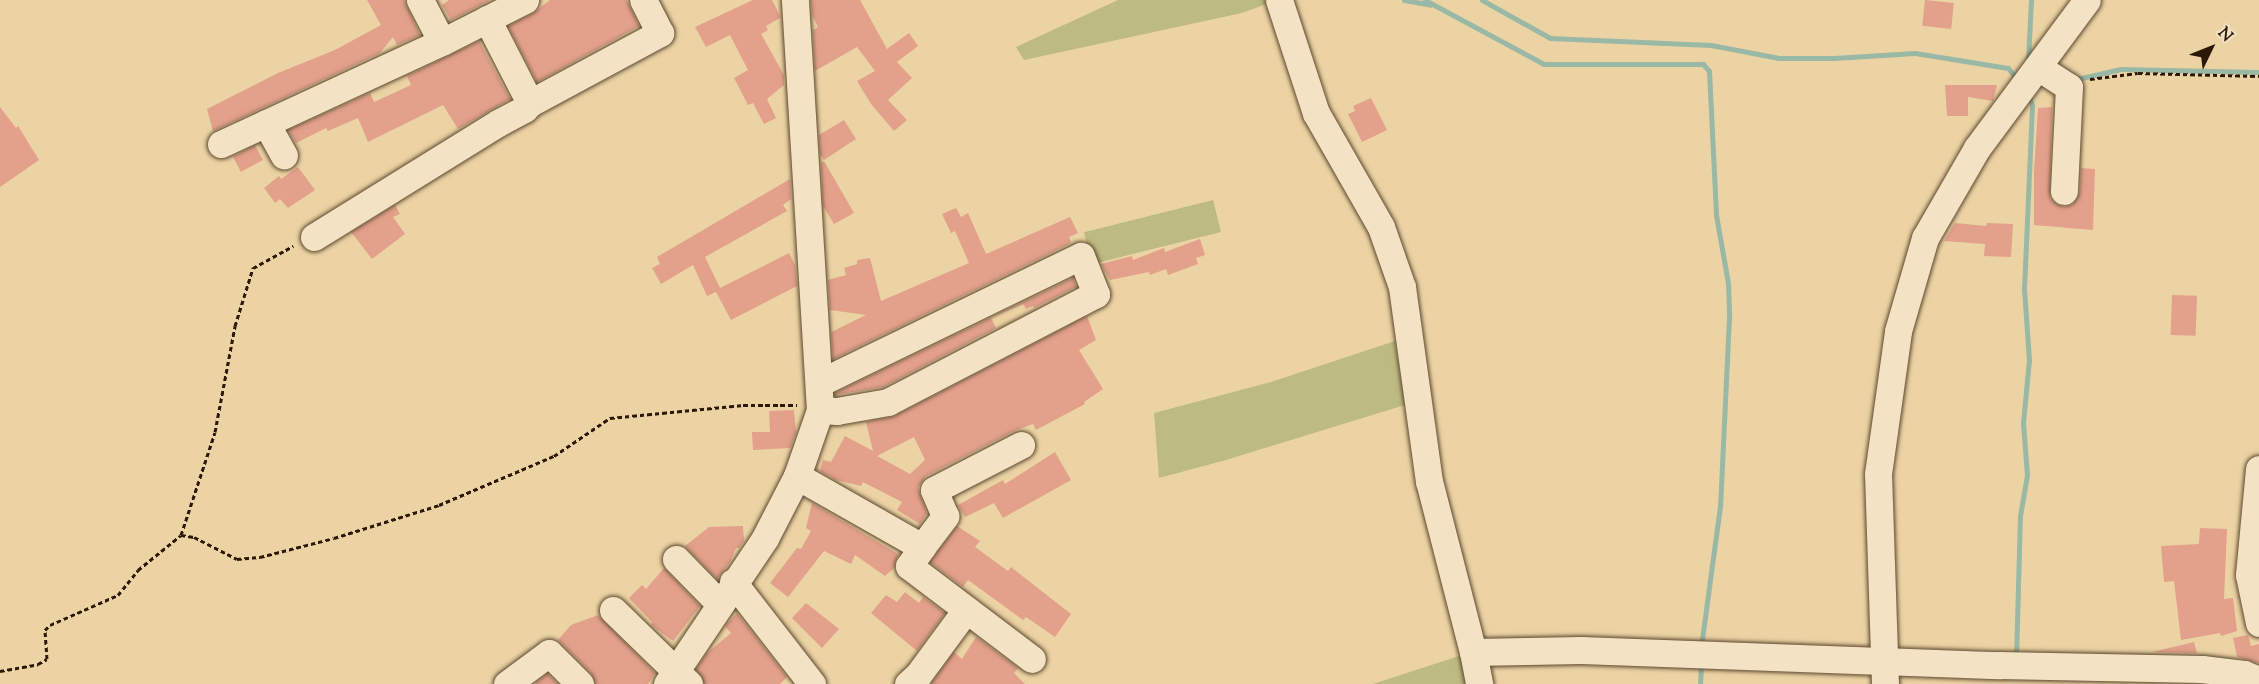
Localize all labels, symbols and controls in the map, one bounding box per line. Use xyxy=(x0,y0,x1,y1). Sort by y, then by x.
north arrow xyxy=(2181,18,2241,78)
text: N xyxy=(2212,23,2237,48)

